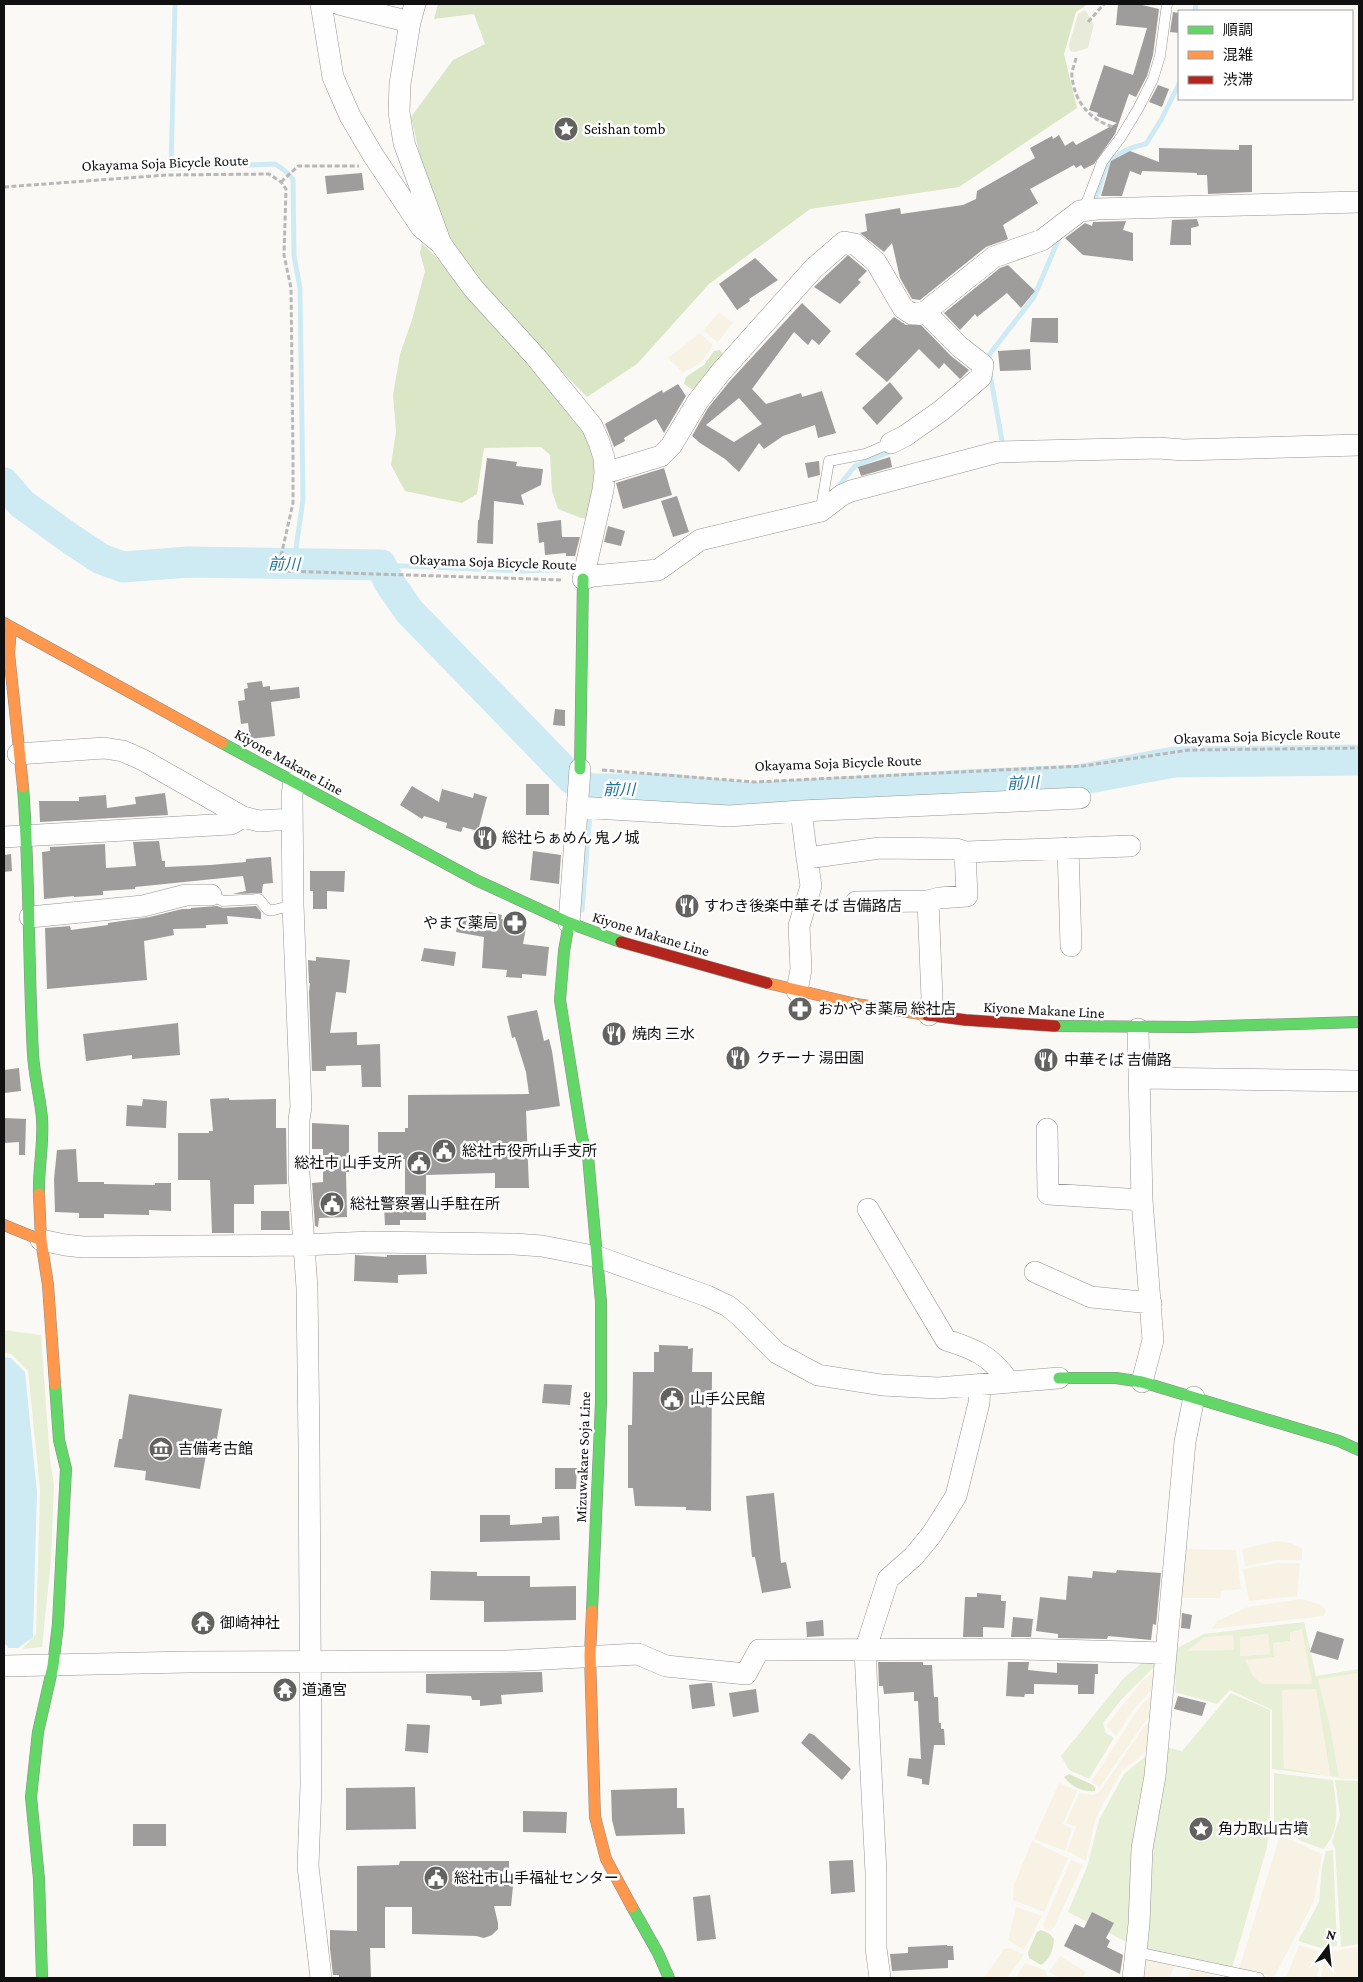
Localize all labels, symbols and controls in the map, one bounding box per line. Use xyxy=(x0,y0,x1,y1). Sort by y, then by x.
legend xyxy=(1178,10,1353,100)
text: 順調 xyxy=(1223,22,1253,38)
text: 混雑 xyxy=(1223,47,1253,63)
text: 渋滞 xyxy=(1223,72,1253,88)
place icon: Seishan tomb xyxy=(553,116,579,142)
place label: Seishan tomb xyxy=(584,121,666,137)
street label: Okayama Soja Bicycle Route xyxy=(81,152,249,175)
street label: Okayama Soja Bicycle Route xyxy=(409,551,577,574)
water label: 前川 xyxy=(268,555,302,573)
street label: Okayama Soja Bicycle Route xyxy=(1173,725,1341,748)
street label: Kiyone Makane Line xyxy=(232,726,346,799)
street label: Okayama Soja Bicycle Route xyxy=(754,752,922,775)
water label: 前川 xyxy=(1007,774,1041,792)
water label: 前川 xyxy=(603,781,637,798)
restaurant icon: 総社らぁめん 鬼ノ城 xyxy=(472,825,498,851)
place label: 総社らぁめん 鬼ノ城 xyxy=(502,830,640,846)
restaurant icon: すわき後楽中華そば 吉備路店 xyxy=(674,893,700,919)
place label: すわき後楽中華そば 吉備路店 xyxy=(704,898,902,914)
street label: Kiyone Makane Line xyxy=(590,909,712,960)
pharmacy icon: やまて薬局 xyxy=(502,910,528,936)
place label: やまて薬局 xyxy=(423,915,498,931)
pharmacy icon: おかやま薬局 総社店 xyxy=(787,996,813,1022)
street label: Kiyone Makane Line xyxy=(983,999,1105,1022)
place label: おかやま薬局 総社店 xyxy=(818,1001,956,1017)
restaurant icon: 焼肉 三水 xyxy=(601,1021,627,1047)
place label: 焼肉 三水 xyxy=(632,1026,695,1042)
restaurant icon: クチーナ 湯田園 xyxy=(725,1045,751,1071)
restaurant icon: 中華そば 吉備路 xyxy=(1033,1047,1059,1073)
place label: クチーナ 湯田園 xyxy=(756,1050,864,1066)
place label: 中華そば 吉備路 xyxy=(1064,1052,1172,1068)
public building icon: 総社市役所山手支所 xyxy=(431,1138,457,1164)
place label: 総社市役所山手支所 xyxy=(462,1143,597,1159)
public building icon: 総社市 山手支所 xyxy=(406,1150,432,1176)
place label: 総社市 山手支所 xyxy=(294,1155,402,1171)
public building icon: 総社警察署山手駐在所 xyxy=(319,1191,345,1217)
place label: 総社警察署山手駐在所 xyxy=(350,1196,500,1212)
public building icon: 山手公民館 xyxy=(659,1386,685,1412)
street label: Mizuwakare Soja Line xyxy=(573,1391,594,1523)
place label: 山手公民館 xyxy=(690,1391,765,1407)
museum icon: 吉備考古館 xyxy=(148,1436,174,1462)
place label: 吉備考古館 xyxy=(178,1441,253,1457)
temple icon: 御崎神社 xyxy=(190,1610,216,1636)
place label: 御崎神社 xyxy=(220,1615,280,1631)
temple icon: 道通宮 xyxy=(272,1677,298,1703)
place label: 道通宮 xyxy=(302,1682,347,1698)
place icon: 角力取山古墳 xyxy=(1188,1816,1214,1842)
place label: 角力取山古墳 xyxy=(1218,1821,1308,1837)
public building icon: 総社市山手福祉センター xyxy=(423,1865,449,1891)
place label: 総社市山手福祉センター xyxy=(454,1870,619,1886)
north arrow xyxy=(1303,1922,1353,1972)
text: N xyxy=(1325,1925,1338,1944)

